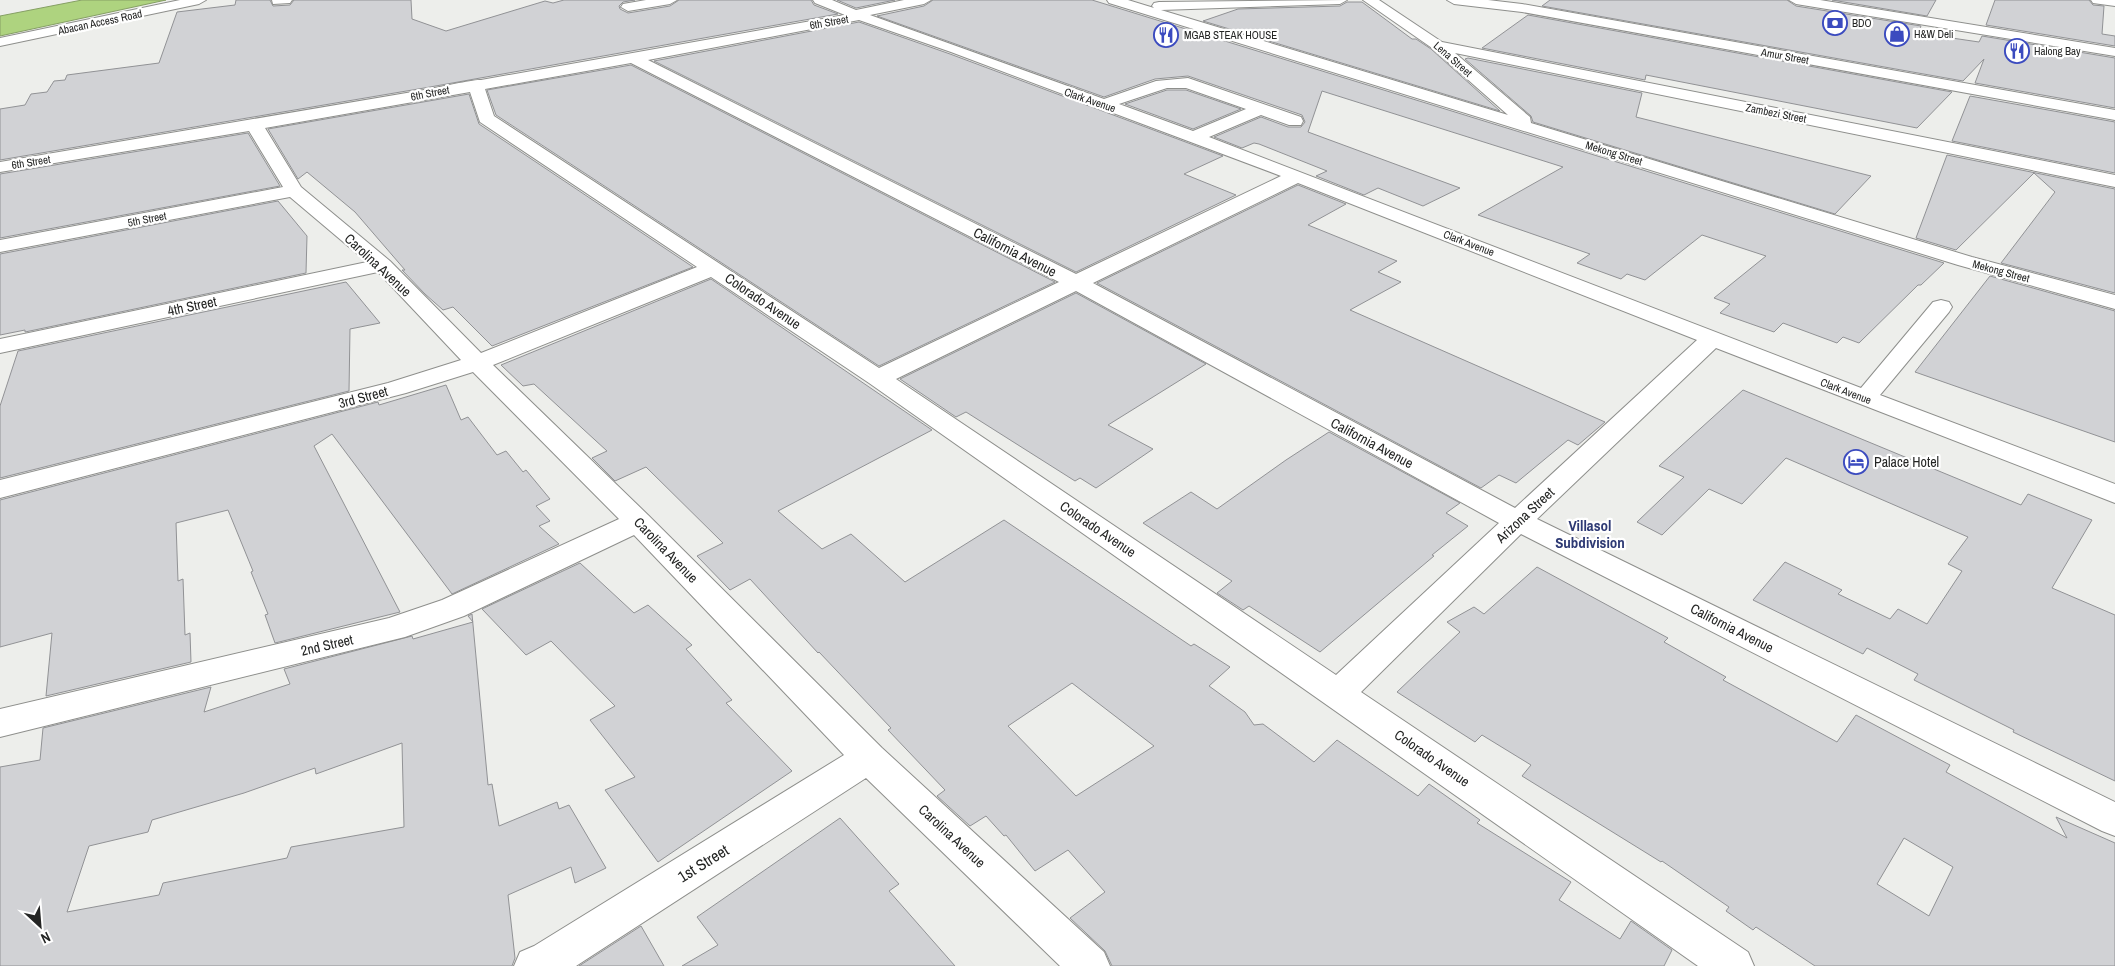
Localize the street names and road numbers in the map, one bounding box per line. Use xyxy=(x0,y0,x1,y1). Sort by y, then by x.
street label: Abacan Access Road xyxy=(56,6,143,38)
street label: 6th Street xyxy=(809,12,850,32)
street label: Lena Street xyxy=(1431,38,1476,80)
street label: Amur Street xyxy=(1759,45,1810,67)
street label: 6th Street xyxy=(409,82,451,104)
street label: Clark Avenue xyxy=(1062,85,1118,115)
street label: Zambezi Street xyxy=(1744,100,1808,126)
street label: Mekong Street xyxy=(1584,138,1645,168)
street label: 6th Street xyxy=(11,152,52,172)
street label: 5th Street xyxy=(126,208,168,230)
street label: California Avenue xyxy=(970,223,1060,281)
street label: Clark Avenue xyxy=(1442,227,1496,259)
street label: Carolina Avenue xyxy=(341,230,415,300)
street label: Mekong Street xyxy=(1971,257,2032,285)
street label: Colorado Avenue xyxy=(722,269,804,333)
street label: 4th Street xyxy=(166,292,218,320)
street label: Clark Avenue xyxy=(1819,375,1873,407)
street label: 3rd Street xyxy=(336,382,390,412)
street label: California Avenue xyxy=(1328,414,1416,472)
street label: Arizona Street xyxy=(1491,483,1558,547)
street label: Colorado Avenue xyxy=(1057,497,1139,561)
street label: Carolina Avenue xyxy=(630,513,702,587)
street label: California Avenue xyxy=(1687,599,1777,657)
street label: 2nd Street xyxy=(299,630,355,660)
street label: Colorado Avenue xyxy=(1391,725,1473,791)
street label: Carolina Avenue xyxy=(915,801,989,871)
street label: 1st Street xyxy=(673,839,733,887)

